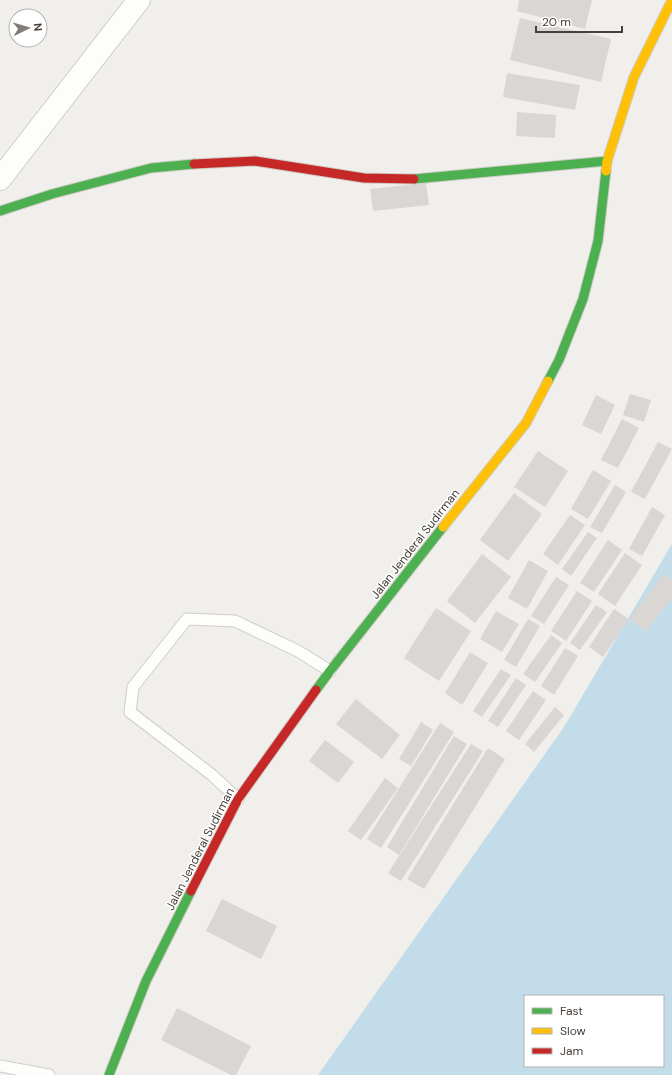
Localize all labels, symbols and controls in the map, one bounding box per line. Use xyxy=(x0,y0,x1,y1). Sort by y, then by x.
north arrow xyxy=(8,8,48,48)
scale bar xyxy=(536,8,622,34)
text: 20 m xyxy=(542,14,571,30)
text: N xyxy=(31,23,45,32)
street label: Jalan Jenderal Sudirman xyxy=(367,486,463,602)
street label: Jalan Jenderal Sudirman xyxy=(162,785,238,913)
legend xyxy=(524,995,664,1067)
text: Fast xyxy=(560,1003,583,1019)
text: Slow xyxy=(560,1023,586,1039)
text: Jam xyxy=(560,1043,583,1059)

